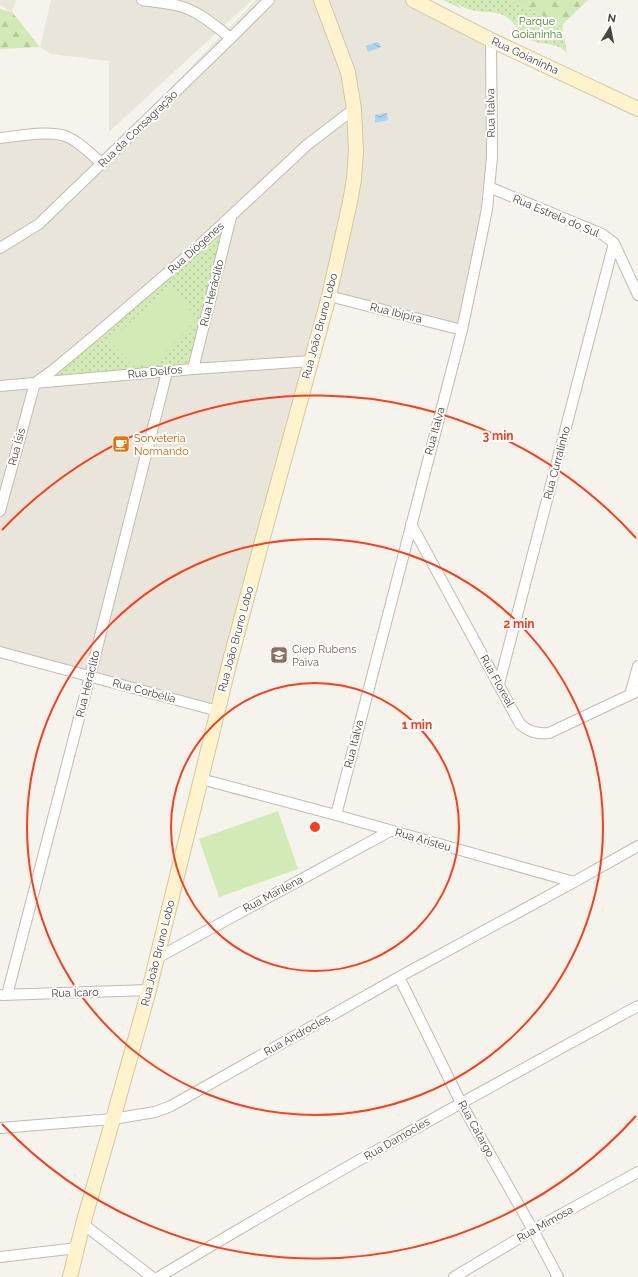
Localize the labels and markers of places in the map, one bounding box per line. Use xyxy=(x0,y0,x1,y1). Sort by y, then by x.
place label: Sorveteria Normando xyxy=(134,432,189,458)
cafe icon: Sorveteria Normando xyxy=(111,434,131,454)
place label: Ciep Rubens Paiva xyxy=(292,643,357,669)
school or university icon: Ciep Rubens Paiva xyxy=(269,645,289,665)
centre of rings xyxy=(308,820,322,834)

